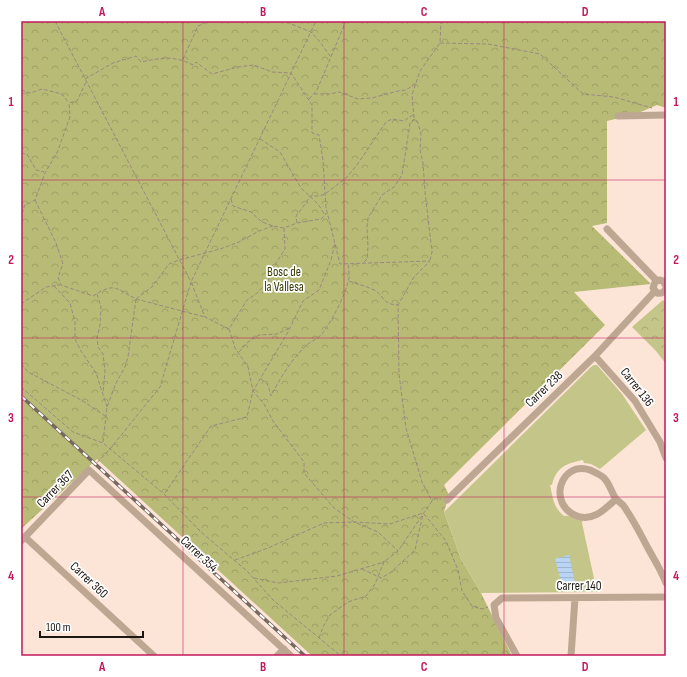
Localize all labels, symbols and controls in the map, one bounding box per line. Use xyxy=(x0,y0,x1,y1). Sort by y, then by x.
text: A xyxy=(98,4,106,20)
text: B xyxy=(260,4,266,20)
text: C xyxy=(421,4,428,20)
text: D xyxy=(582,4,589,20)
text: 1 xyxy=(8,94,14,110)
text: 1 xyxy=(673,94,679,110)
text: 2 xyxy=(8,252,14,268)
text: 2 xyxy=(673,252,679,268)
park label: Bosc de la Vallesa xyxy=(264,264,304,295)
street label: Carrer 136 xyxy=(617,364,657,410)
street label: Carrer 238 xyxy=(522,367,566,411)
text: 3 xyxy=(8,410,14,426)
text: 3 xyxy=(673,410,679,426)
street label: Carrer 367 xyxy=(33,466,77,511)
street label: Carrer 354 xyxy=(177,533,222,576)
street label: Carrer 360 xyxy=(67,558,112,602)
text: 4 xyxy=(8,568,14,584)
text: 4 xyxy=(673,568,679,584)
street label: Carrer 140 xyxy=(556,578,602,594)
scale bar xyxy=(40,613,143,639)
text: 100 m xyxy=(46,620,71,635)
text: A xyxy=(98,659,106,675)
text: B xyxy=(260,659,266,675)
text: C xyxy=(421,659,428,675)
text: D xyxy=(582,659,589,675)

